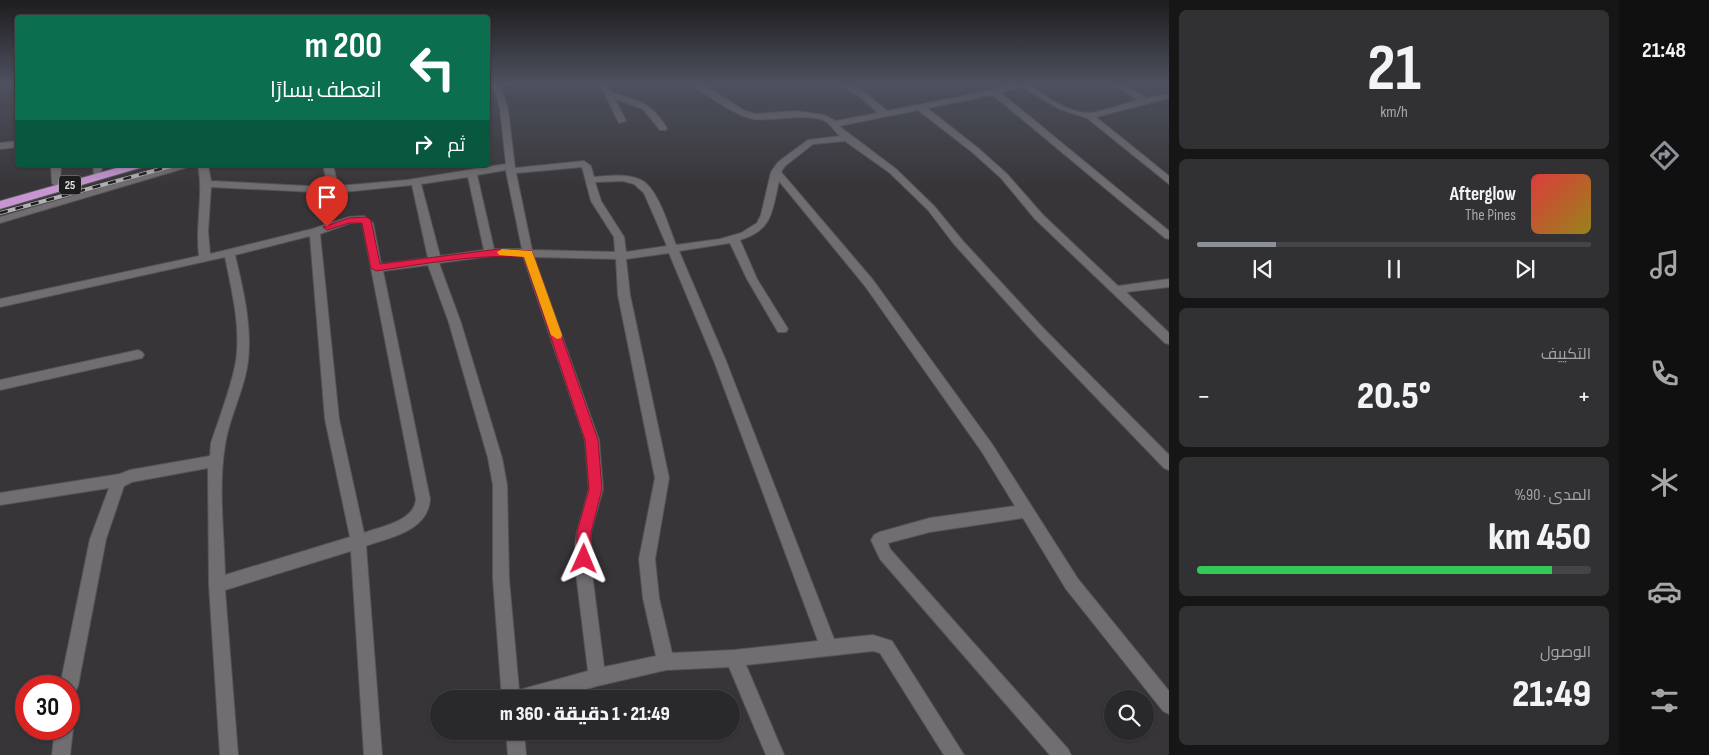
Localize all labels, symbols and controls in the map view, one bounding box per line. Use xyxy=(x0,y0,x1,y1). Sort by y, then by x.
text: 200 m xyxy=(305,25,382,68)
text: 21 xyxy=(1367,31,1421,109)
icon: left xyxy=(400,35,465,100)
text: 21:48 xyxy=(1642,37,1686,64)
text: انعطف يسارًا xyxy=(270,77,382,104)
text: km/h xyxy=(1380,103,1408,122)
icon: right xyxy=(409,130,437,158)
text: ثم xyxy=(447,134,465,157)
icon: directions xyxy=(1647,138,1682,173)
road number: 25 xyxy=(59,176,81,194)
pin xyxy=(306,176,348,227)
icon: arrive xyxy=(313,183,341,211)
text: Afterglow xyxy=(1450,183,1516,206)
text: The Pines xyxy=(1465,206,1516,225)
icon: music xyxy=(1647,247,1682,282)
icon: previous xyxy=(1249,255,1277,283)
icon: pause xyxy=(1380,255,1408,283)
icon: next xyxy=(1511,255,1539,283)
text: التكييف xyxy=(1541,345,1591,364)
icon: phone xyxy=(1647,356,1682,391)
text: 20.5° xyxy=(1357,374,1431,419)
text: − xyxy=(1197,380,1211,413)
text: + xyxy=(1577,380,1591,413)
icon: climate xyxy=(1647,465,1682,500)
text: المدى · 90% xyxy=(1514,486,1591,505)
text: 450 km xyxy=(1488,515,1591,560)
position arrow xyxy=(557,532,609,584)
icon: car xyxy=(1647,574,1682,609)
text: الوصول xyxy=(1540,643,1591,662)
text: 21:49 xyxy=(1512,672,1591,717)
speed limit sign: 30 xyxy=(15,675,80,740)
icon: filters xyxy=(1647,683,1682,718)
map controls xyxy=(1104,690,1154,740)
button: search xyxy=(1104,690,1154,740)
text: 21:49 · 1 دقيقة · 360 m xyxy=(500,703,670,726)

